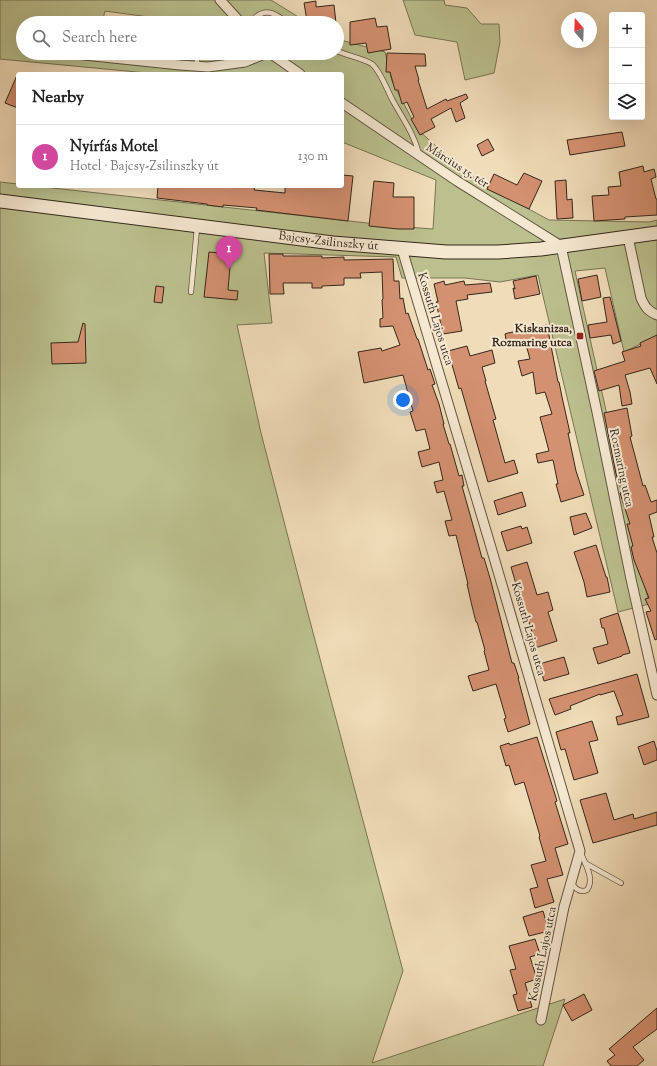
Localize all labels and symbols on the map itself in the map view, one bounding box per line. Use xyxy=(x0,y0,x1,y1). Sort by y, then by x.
north arrow xyxy=(561,12,597,48)
street label: Március 15. tér xyxy=(422,139,492,193)
street label: Bajcsy-Zsilinszky út xyxy=(278,227,379,256)
pin: 1 xyxy=(216,236,242,269)
street label: Kossuth Lajos utca xyxy=(412,270,458,368)
place label: Kiskanizsa, Rozmaring utca xyxy=(491,320,572,352)
marker: Kiskanizsa, Rozmaring utca xyxy=(575,331,585,341)
your location xyxy=(393,390,413,410)
street label: Rozmaring utca xyxy=(604,427,638,509)
street label: Kossuth Lajos utca xyxy=(506,580,550,678)
street label: Kossuth Lajos utca xyxy=(524,904,562,1003)

